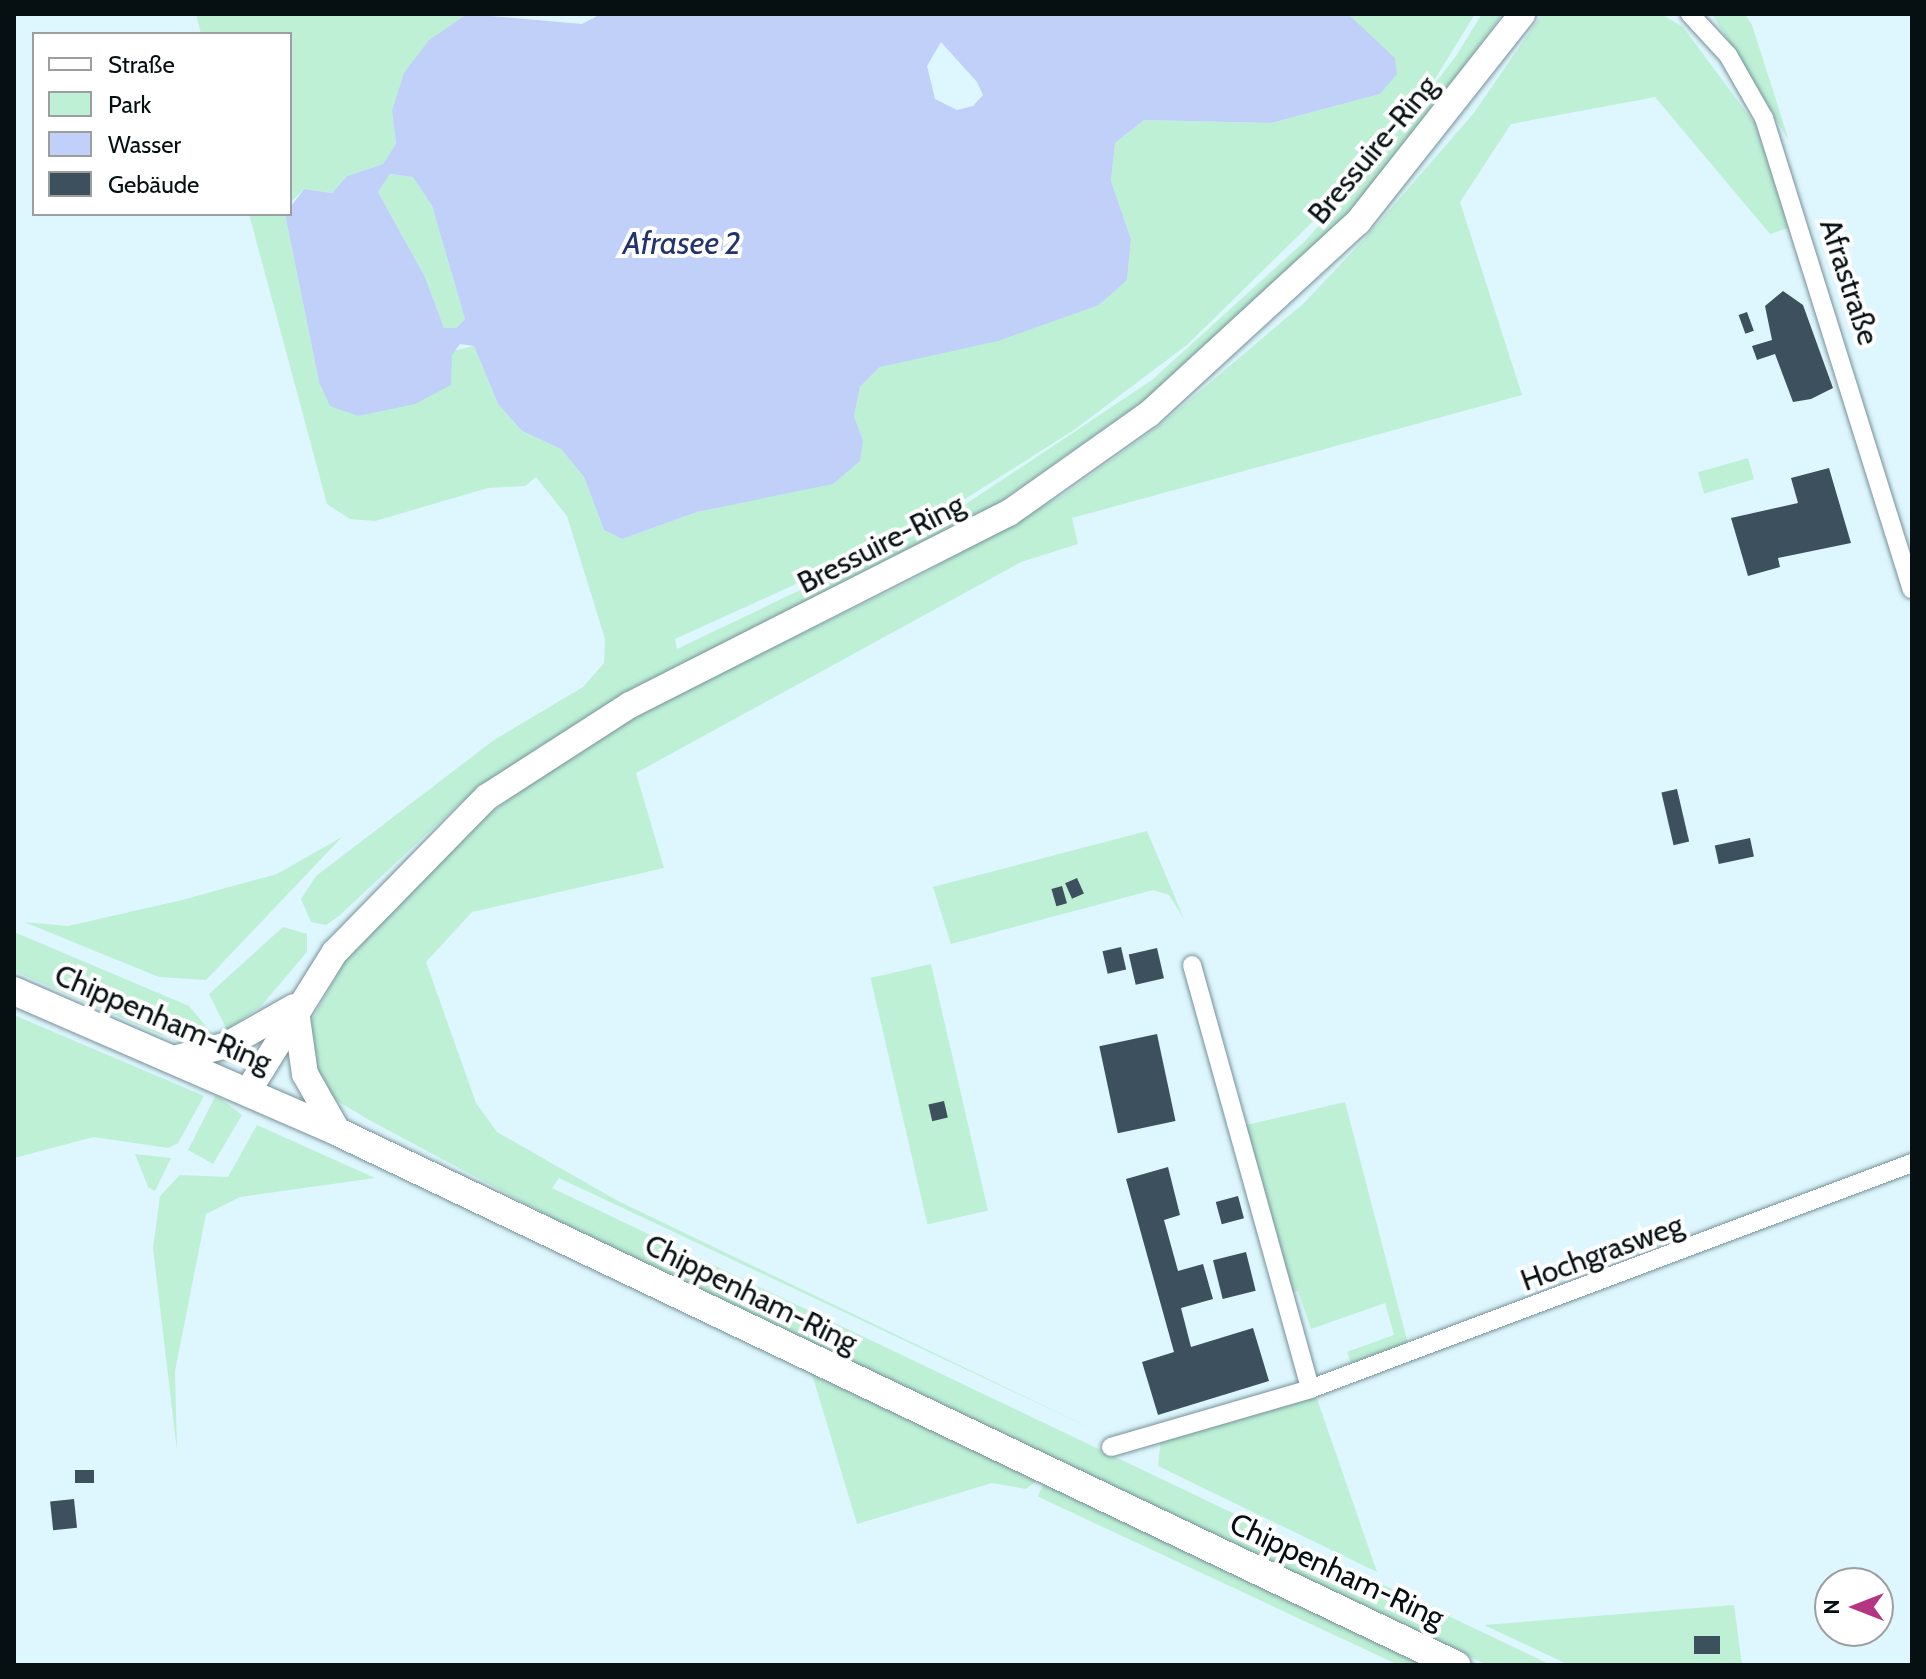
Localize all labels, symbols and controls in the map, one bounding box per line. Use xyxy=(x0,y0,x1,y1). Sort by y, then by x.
legend xyxy=(32,32,292,216)
text: Straße xyxy=(108,50,175,79)
street label: Bressuire-Ring xyxy=(1301,69,1445,231)
text: Park xyxy=(108,90,151,119)
text: Wasser xyxy=(108,130,181,159)
text: Gebäude xyxy=(108,170,199,199)
street label: Afrastraße xyxy=(1812,214,1886,350)
water label: Afrasee 2 xyxy=(623,224,741,262)
street label: Bressuire-Ring xyxy=(792,487,970,601)
street label: Chippenham-Ring xyxy=(49,957,277,1081)
street label: Hochgrasweg xyxy=(1516,1207,1688,1299)
street label: Chippenham-Ring xyxy=(639,1227,863,1361)
street label: Chippenham-Ring xyxy=(1224,1506,1450,1636)
north arrow xyxy=(1814,1567,1894,1647)
text: N xyxy=(1818,1599,1845,1615)

